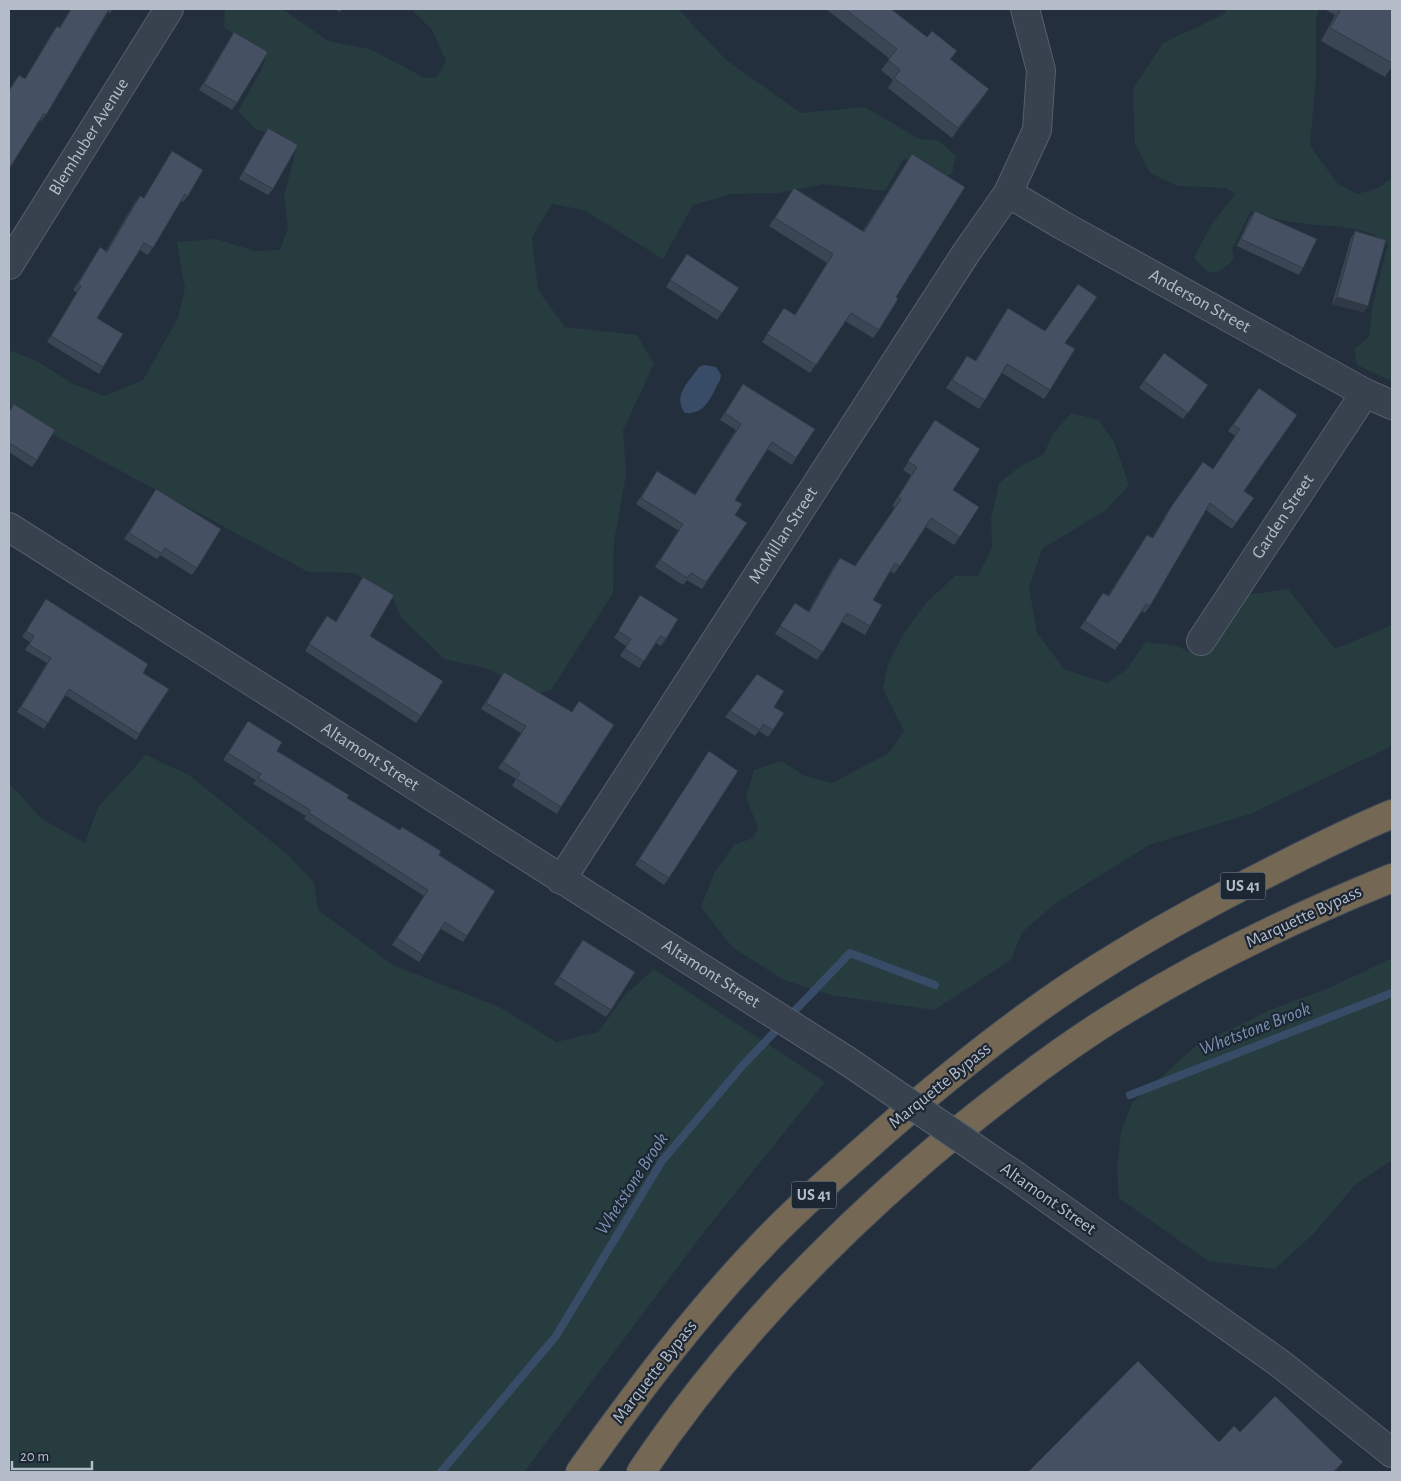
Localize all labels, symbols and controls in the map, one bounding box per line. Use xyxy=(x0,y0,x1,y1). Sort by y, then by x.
street label: Blemhuber Avenue xyxy=(46,75,132,199)
street label: Anderson Street xyxy=(1146,266,1254,337)
street label: Garden Street xyxy=(1249,471,1318,562)
street label: McMillan Street xyxy=(746,484,821,587)
street label: Altamont Street xyxy=(318,719,422,795)
road number: US 41 xyxy=(1220,872,1266,899)
street label: Marquette Bypass xyxy=(1243,882,1365,952)
street label: Altamont Street xyxy=(659,936,763,1012)
water label: Whetstone Brook xyxy=(1197,999,1313,1059)
street label: Marquette Bypass xyxy=(886,1040,994,1132)
water label: Whetstone Brook xyxy=(592,1130,672,1238)
street label: Altamont Street xyxy=(997,1159,1099,1239)
road number: US 41 xyxy=(792,1182,836,1208)
street label: Marquette Bypass xyxy=(609,1317,701,1427)
scale bar xyxy=(12,1438,92,1470)
text: 20 m xyxy=(20,1449,49,1464)

